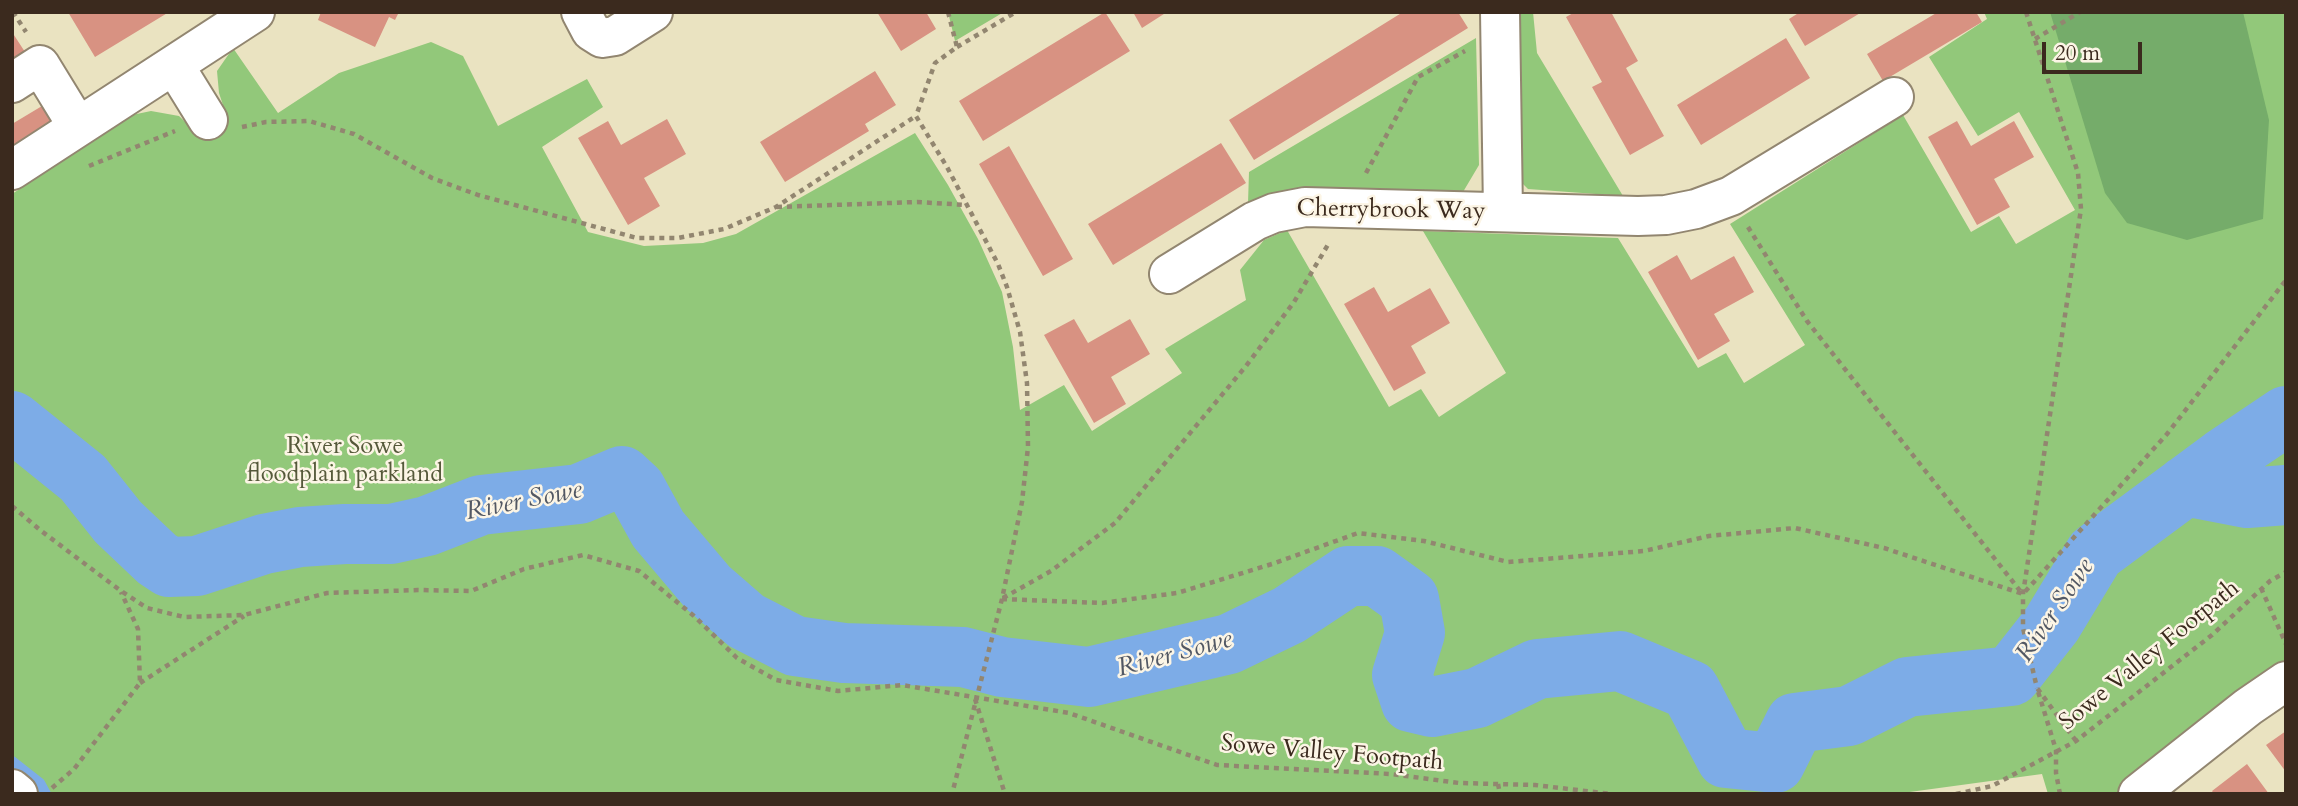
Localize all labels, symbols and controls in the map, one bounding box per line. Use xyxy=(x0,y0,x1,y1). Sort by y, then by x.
scale bar xyxy=(2046,28,2146,72)
text: 20 m xyxy=(2055,39,2100,68)
street label: Cherrybrook Way xyxy=(1296,195,1486,227)
park label: River Sowe floodplain parkland xyxy=(247,433,443,489)
water label: River Sowe xyxy=(463,475,585,529)
water label: River Sowe xyxy=(2010,553,2102,669)
street label: Sowe Valley Footpath xyxy=(2054,575,2246,737)
water label: River Sowe xyxy=(1114,625,1236,685)
street label: Sowe Valley Footpath xyxy=(1220,730,1444,778)

